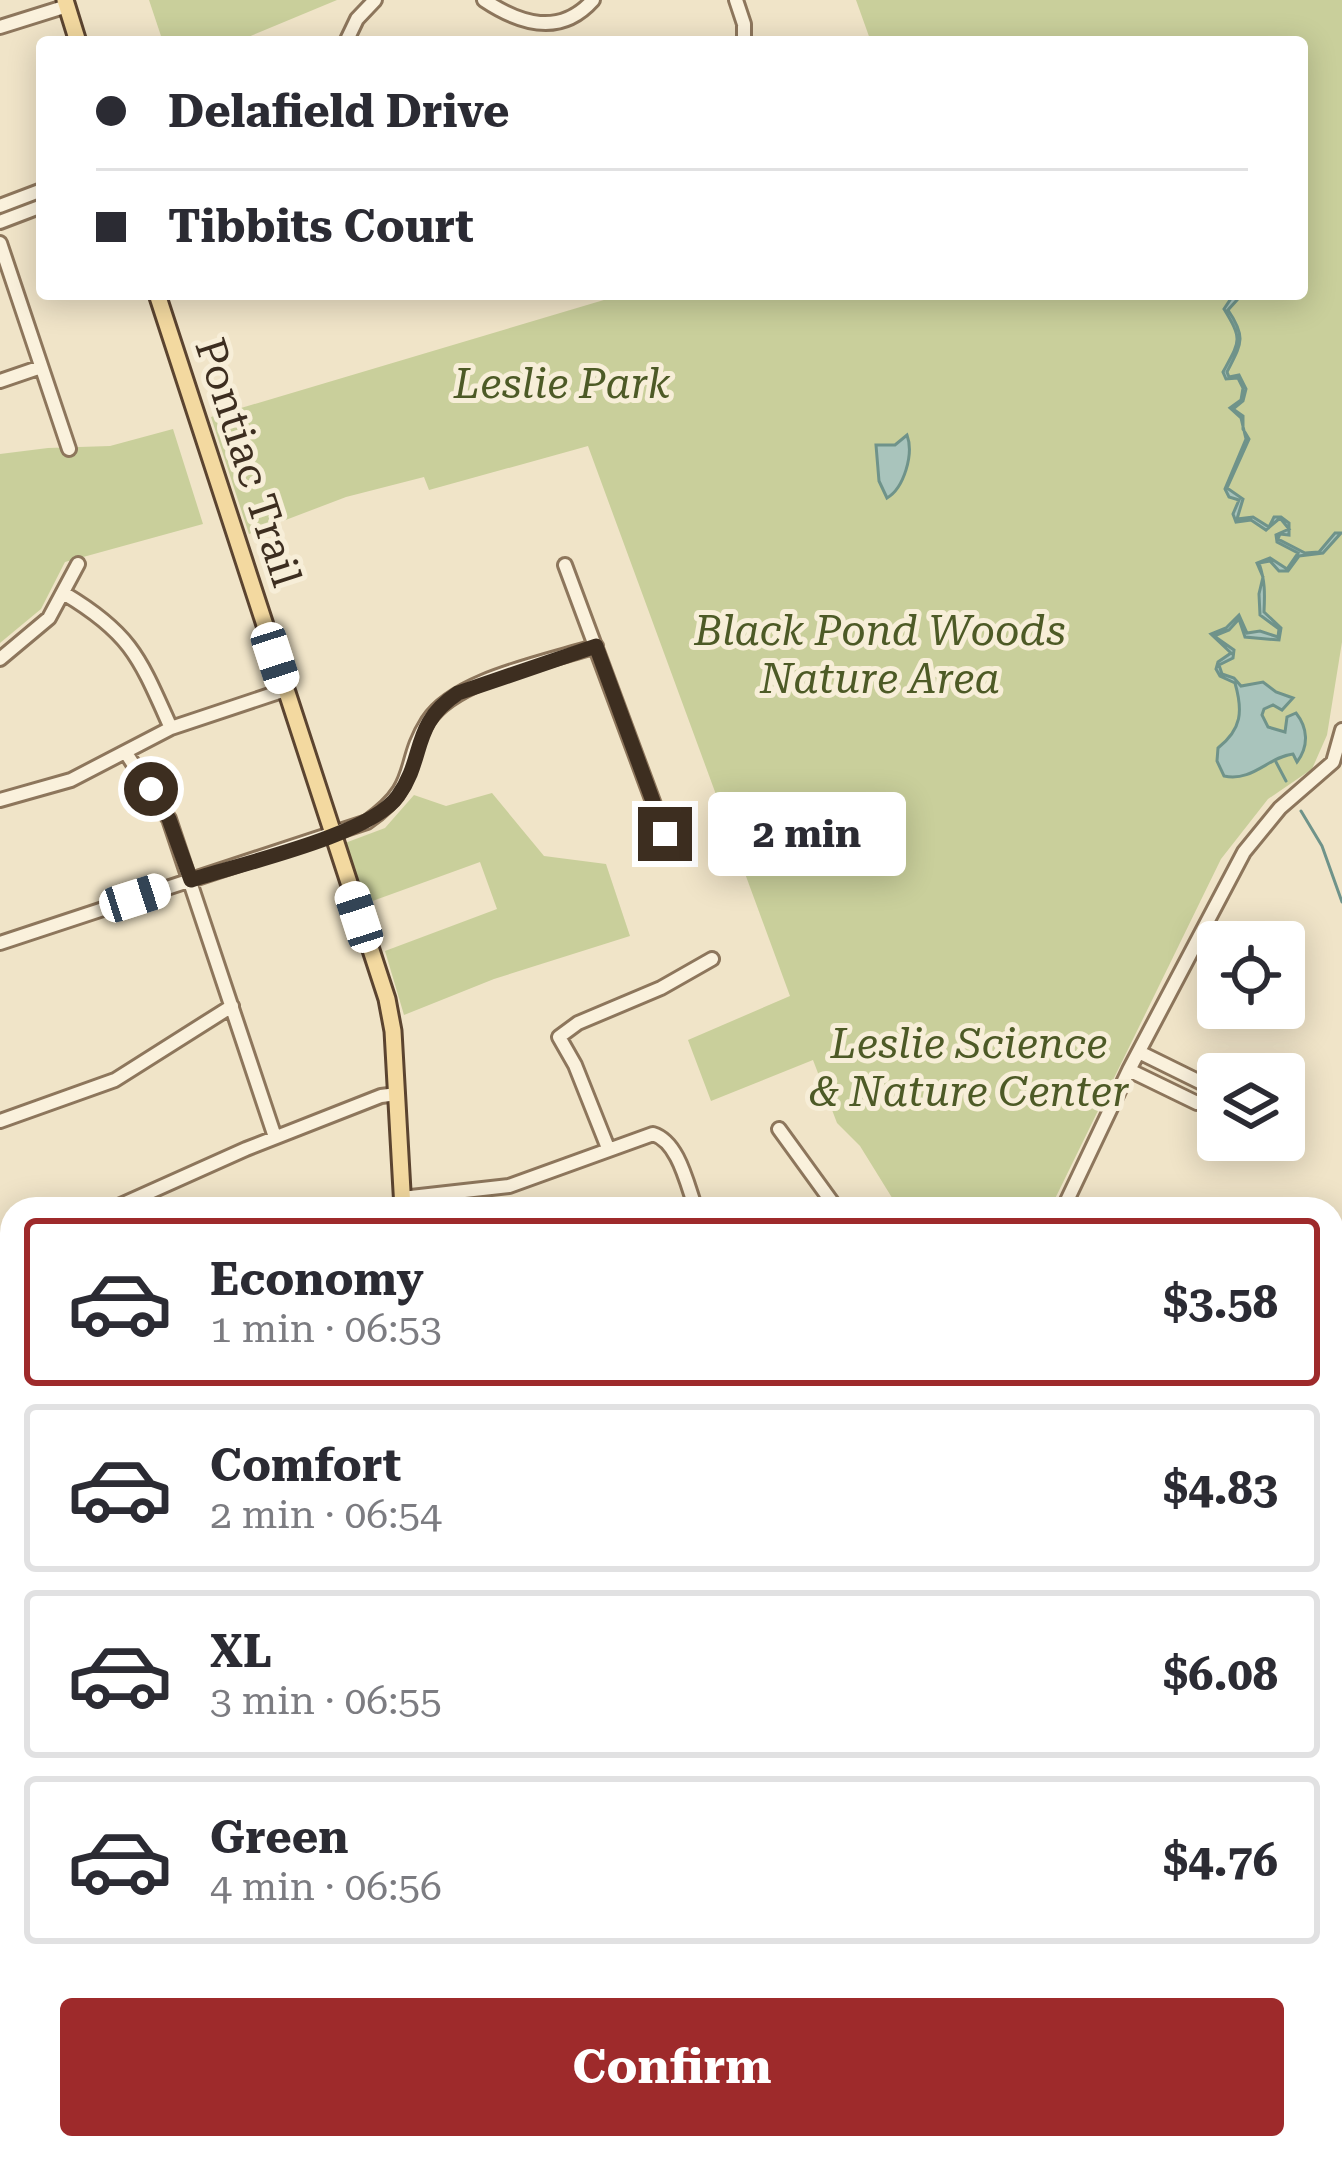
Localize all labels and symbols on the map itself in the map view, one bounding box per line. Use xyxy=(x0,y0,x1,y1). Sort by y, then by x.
street label: Pontiac Trail xyxy=(185,332,312,592)
park label: Leslie Park xyxy=(453,359,670,408)
park label: Black Pond Woods Nature Area xyxy=(693,606,1066,703)
car xyxy=(247,618,303,698)
route start xyxy=(124,762,178,816)
callout: 2 min xyxy=(707,792,905,876)
route end xyxy=(638,807,692,861)
car xyxy=(95,870,175,926)
car xyxy=(331,877,387,957)
park label: Leslie Science & Nature Center xyxy=(808,1019,1130,1116)

